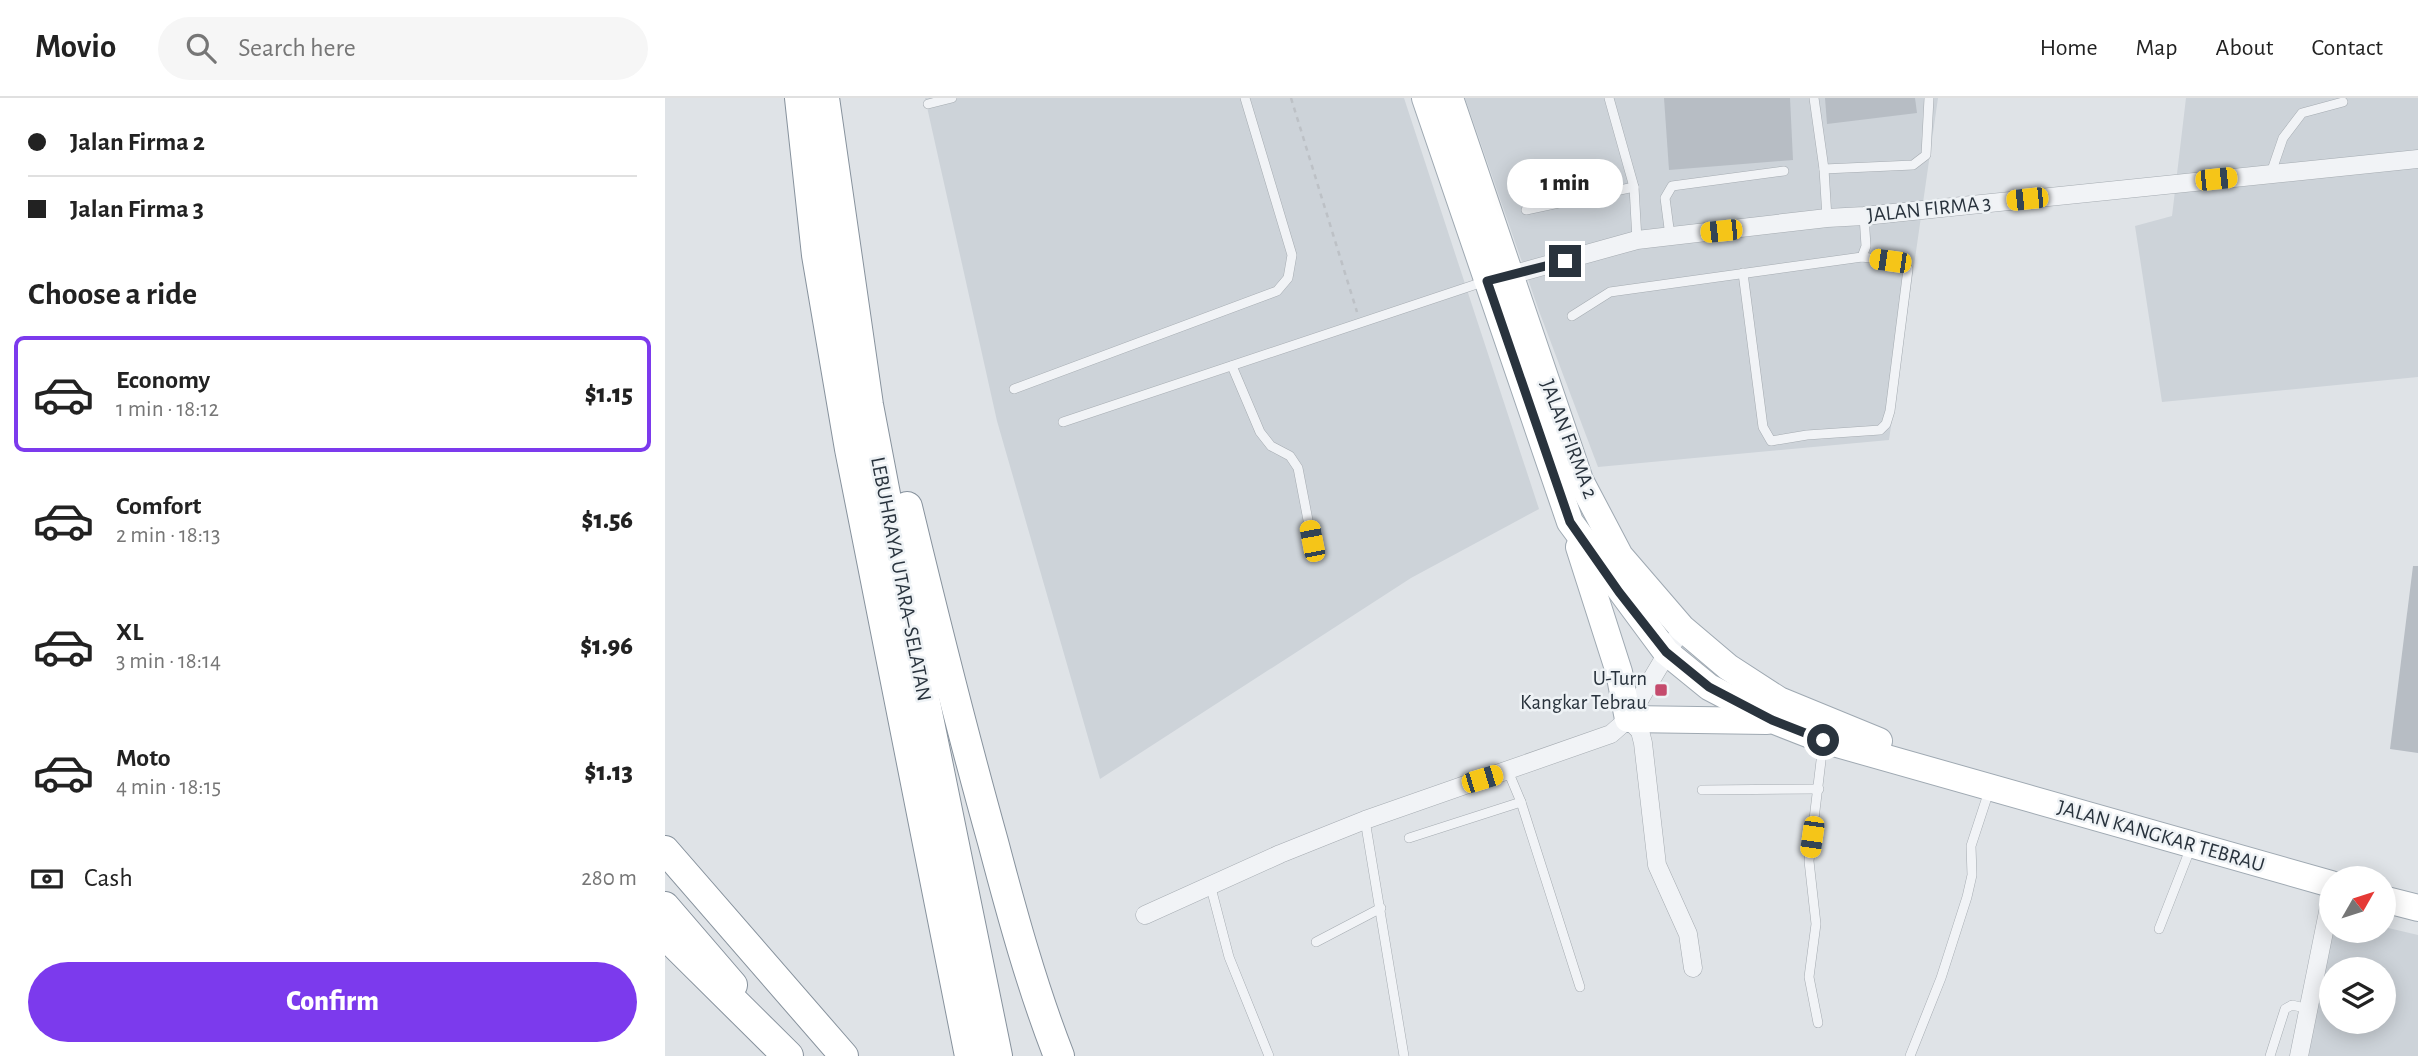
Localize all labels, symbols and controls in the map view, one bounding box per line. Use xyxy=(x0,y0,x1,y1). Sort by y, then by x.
search box xyxy=(158,17,648,80)
icon: search xyxy=(182,29,220,67)
text: Movio xyxy=(35,31,116,64)
text: Search here xyxy=(238,35,356,61)
text: Home xyxy=(2040,36,2098,60)
text: Map xyxy=(2136,36,2178,60)
text: About xyxy=(2216,36,2273,60)
text: Contact xyxy=(2311,36,2383,60)
text: Jalan Firma 2 xyxy=(70,129,205,155)
callout: 1 min xyxy=(1507,159,1623,208)
car xyxy=(2195,166,2238,192)
text: 1 min xyxy=(1541,172,1589,195)
car xyxy=(2006,186,2049,212)
street label: JALAN FIRMA 3 xyxy=(1866,192,1992,226)
text: Jalan Firma 3 xyxy=(70,196,204,222)
car xyxy=(1700,218,1743,244)
route end xyxy=(1549,245,1581,277)
car xyxy=(1868,248,1913,274)
text: Choose a ride xyxy=(28,278,197,310)
icon: car xyxy=(32,363,95,426)
text: Economy xyxy=(116,367,210,393)
street label: JALAN FIRMA 2 xyxy=(1537,377,1601,501)
text: $1.15 xyxy=(585,381,633,407)
text: 1 min · 18:12 xyxy=(116,398,219,421)
street label: LEBUHRAYA UTARA–SELATAN xyxy=(867,455,935,703)
icon: car xyxy=(32,489,95,552)
text: Comfort xyxy=(116,493,201,519)
text: $1.56 xyxy=(581,507,633,533)
car xyxy=(1298,518,1327,564)
text: 2 min · 18:13 xyxy=(116,524,220,547)
icon: car xyxy=(32,615,95,678)
text: XL xyxy=(116,619,143,645)
text: $1.96 xyxy=(580,633,633,659)
text: 3 min · 18:14 xyxy=(116,650,221,673)
place label: U-Turn Kangkar Tebrau xyxy=(1520,668,1647,713)
marker: U-Turn Kangkar Tebrau xyxy=(1653,682,1669,698)
route start xyxy=(1807,724,1839,756)
icon: car xyxy=(32,741,95,804)
text: Moto xyxy=(116,745,171,771)
text: $1.13 xyxy=(585,759,633,785)
car xyxy=(1459,763,1506,795)
text: 4 min · 18:15 xyxy=(116,776,221,799)
street label: JALAN KANGKAR TEBRAU xyxy=(2055,796,2267,876)
car xyxy=(1799,815,1826,859)
icon: cash xyxy=(28,860,66,898)
text: Cash xyxy=(84,865,133,891)
north arrow xyxy=(2319,866,2396,943)
map controls xyxy=(2319,866,2396,1034)
text: 280 m xyxy=(581,867,637,890)
button: layers xyxy=(2319,957,2396,1034)
button: Confirm xyxy=(28,962,637,1042)

